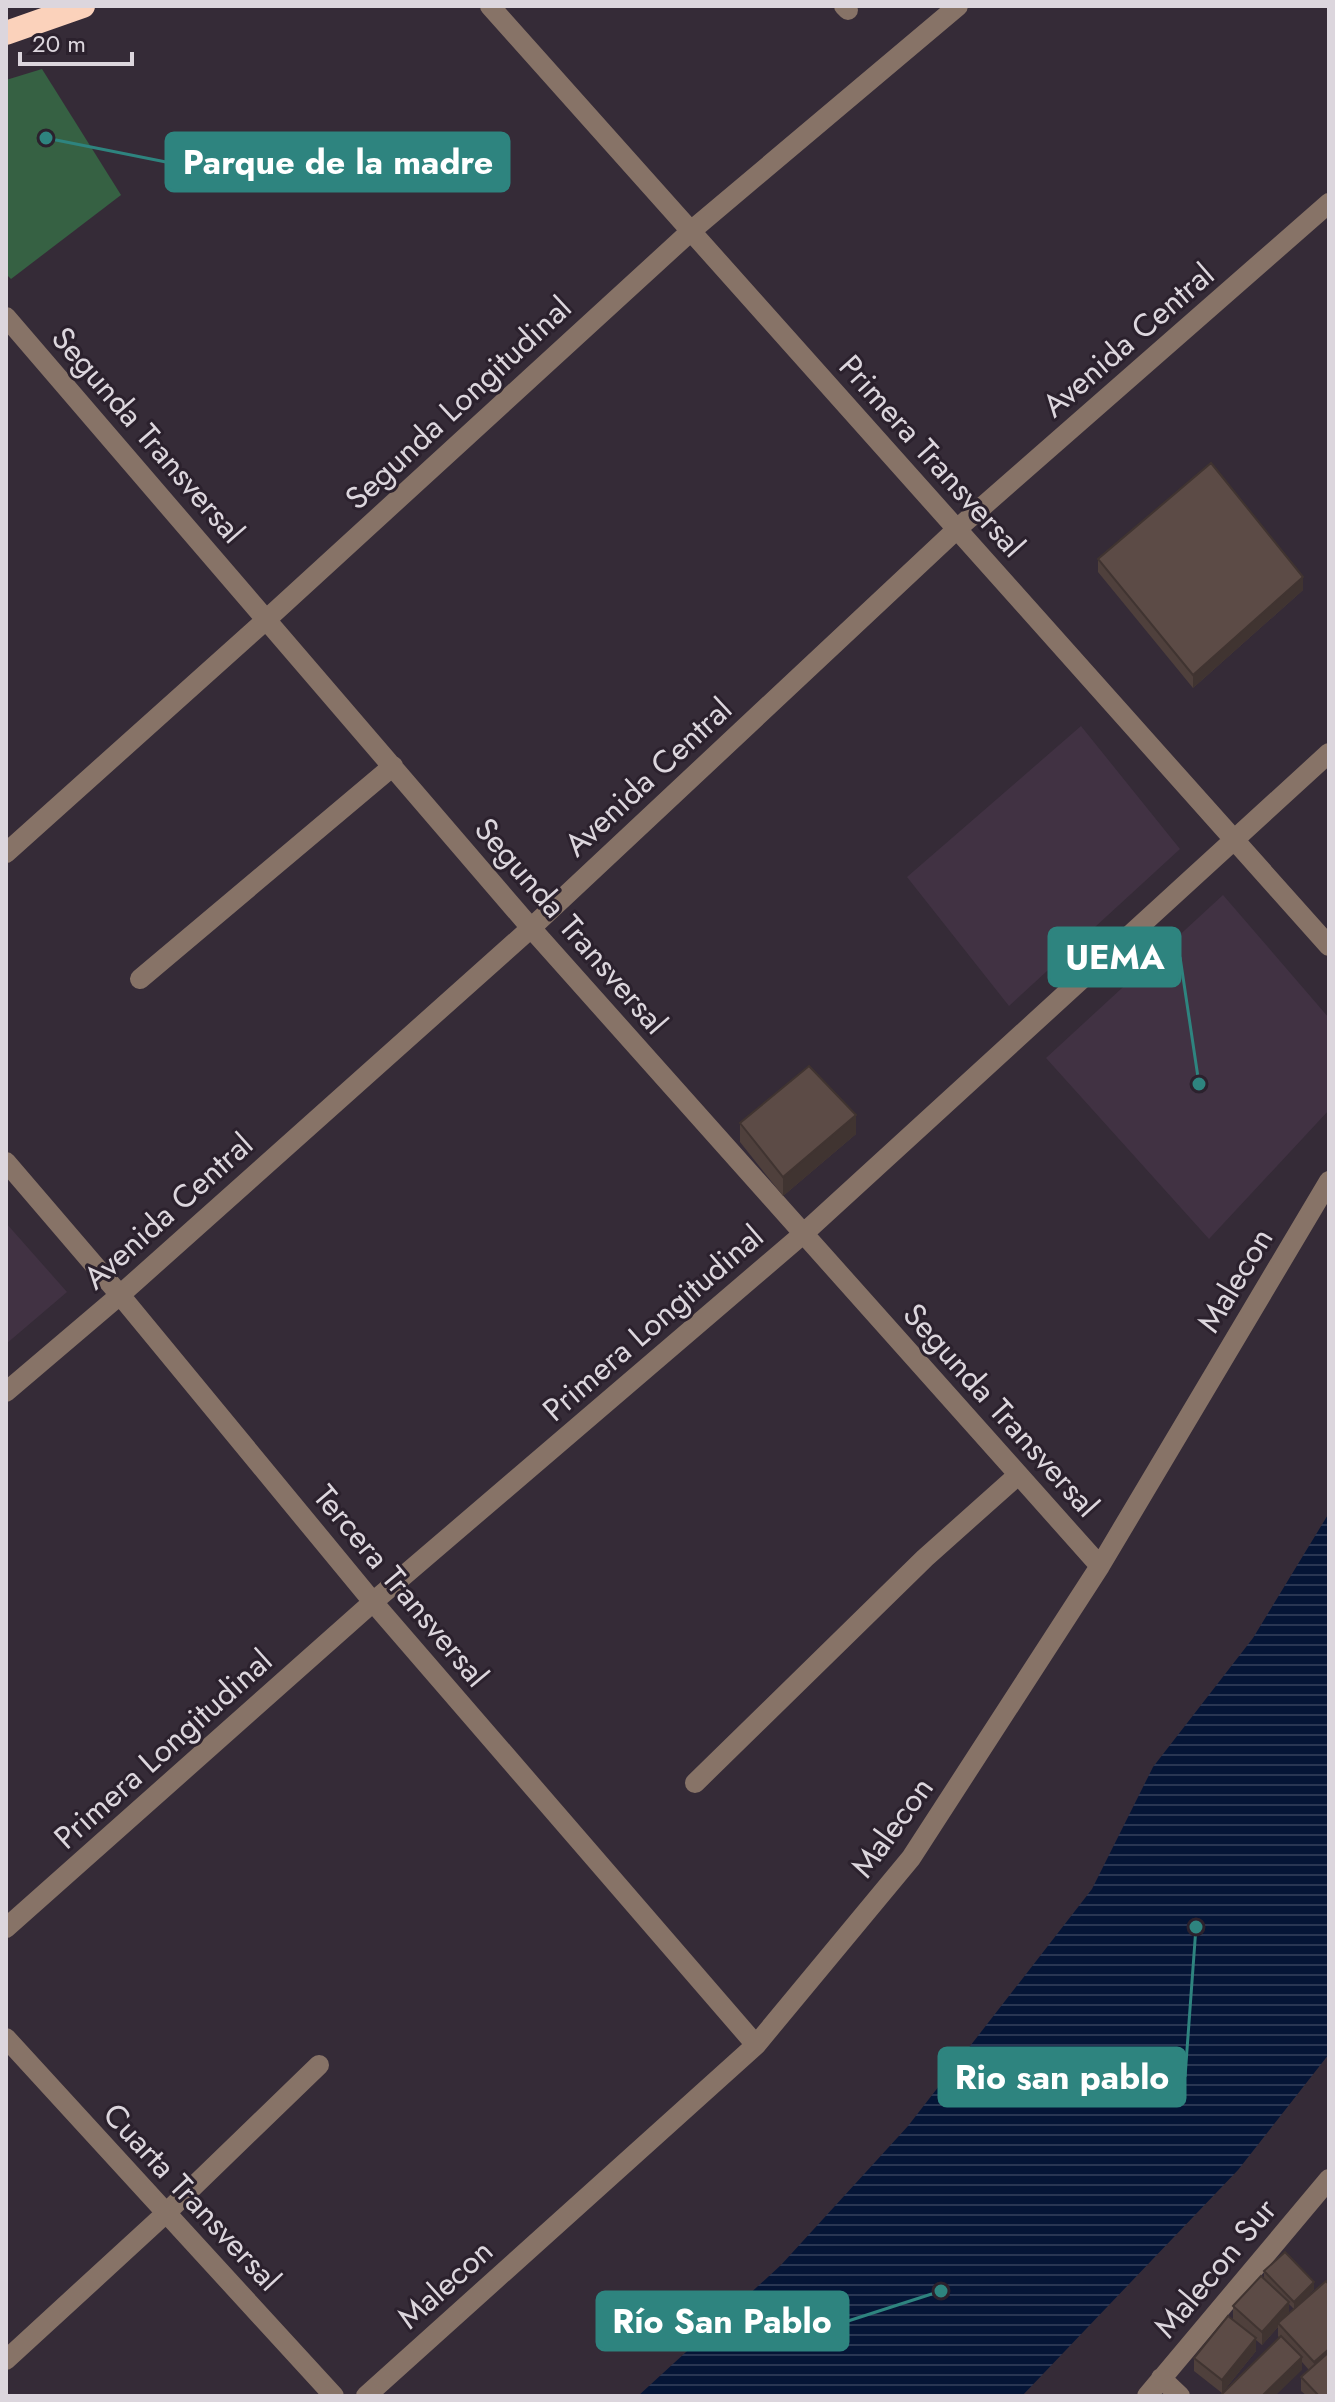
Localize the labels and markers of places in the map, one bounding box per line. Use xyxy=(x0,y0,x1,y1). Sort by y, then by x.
callout: Parque de la madre xyxy=(166,133,509,191)
callout: UEMA xyxy=(1049,928,1180,986)
callout: Rio san pablo xyxy=(939,2048,1185,2106)
callout: Río San Pablo xyxy=(597,2292,848,2350)

